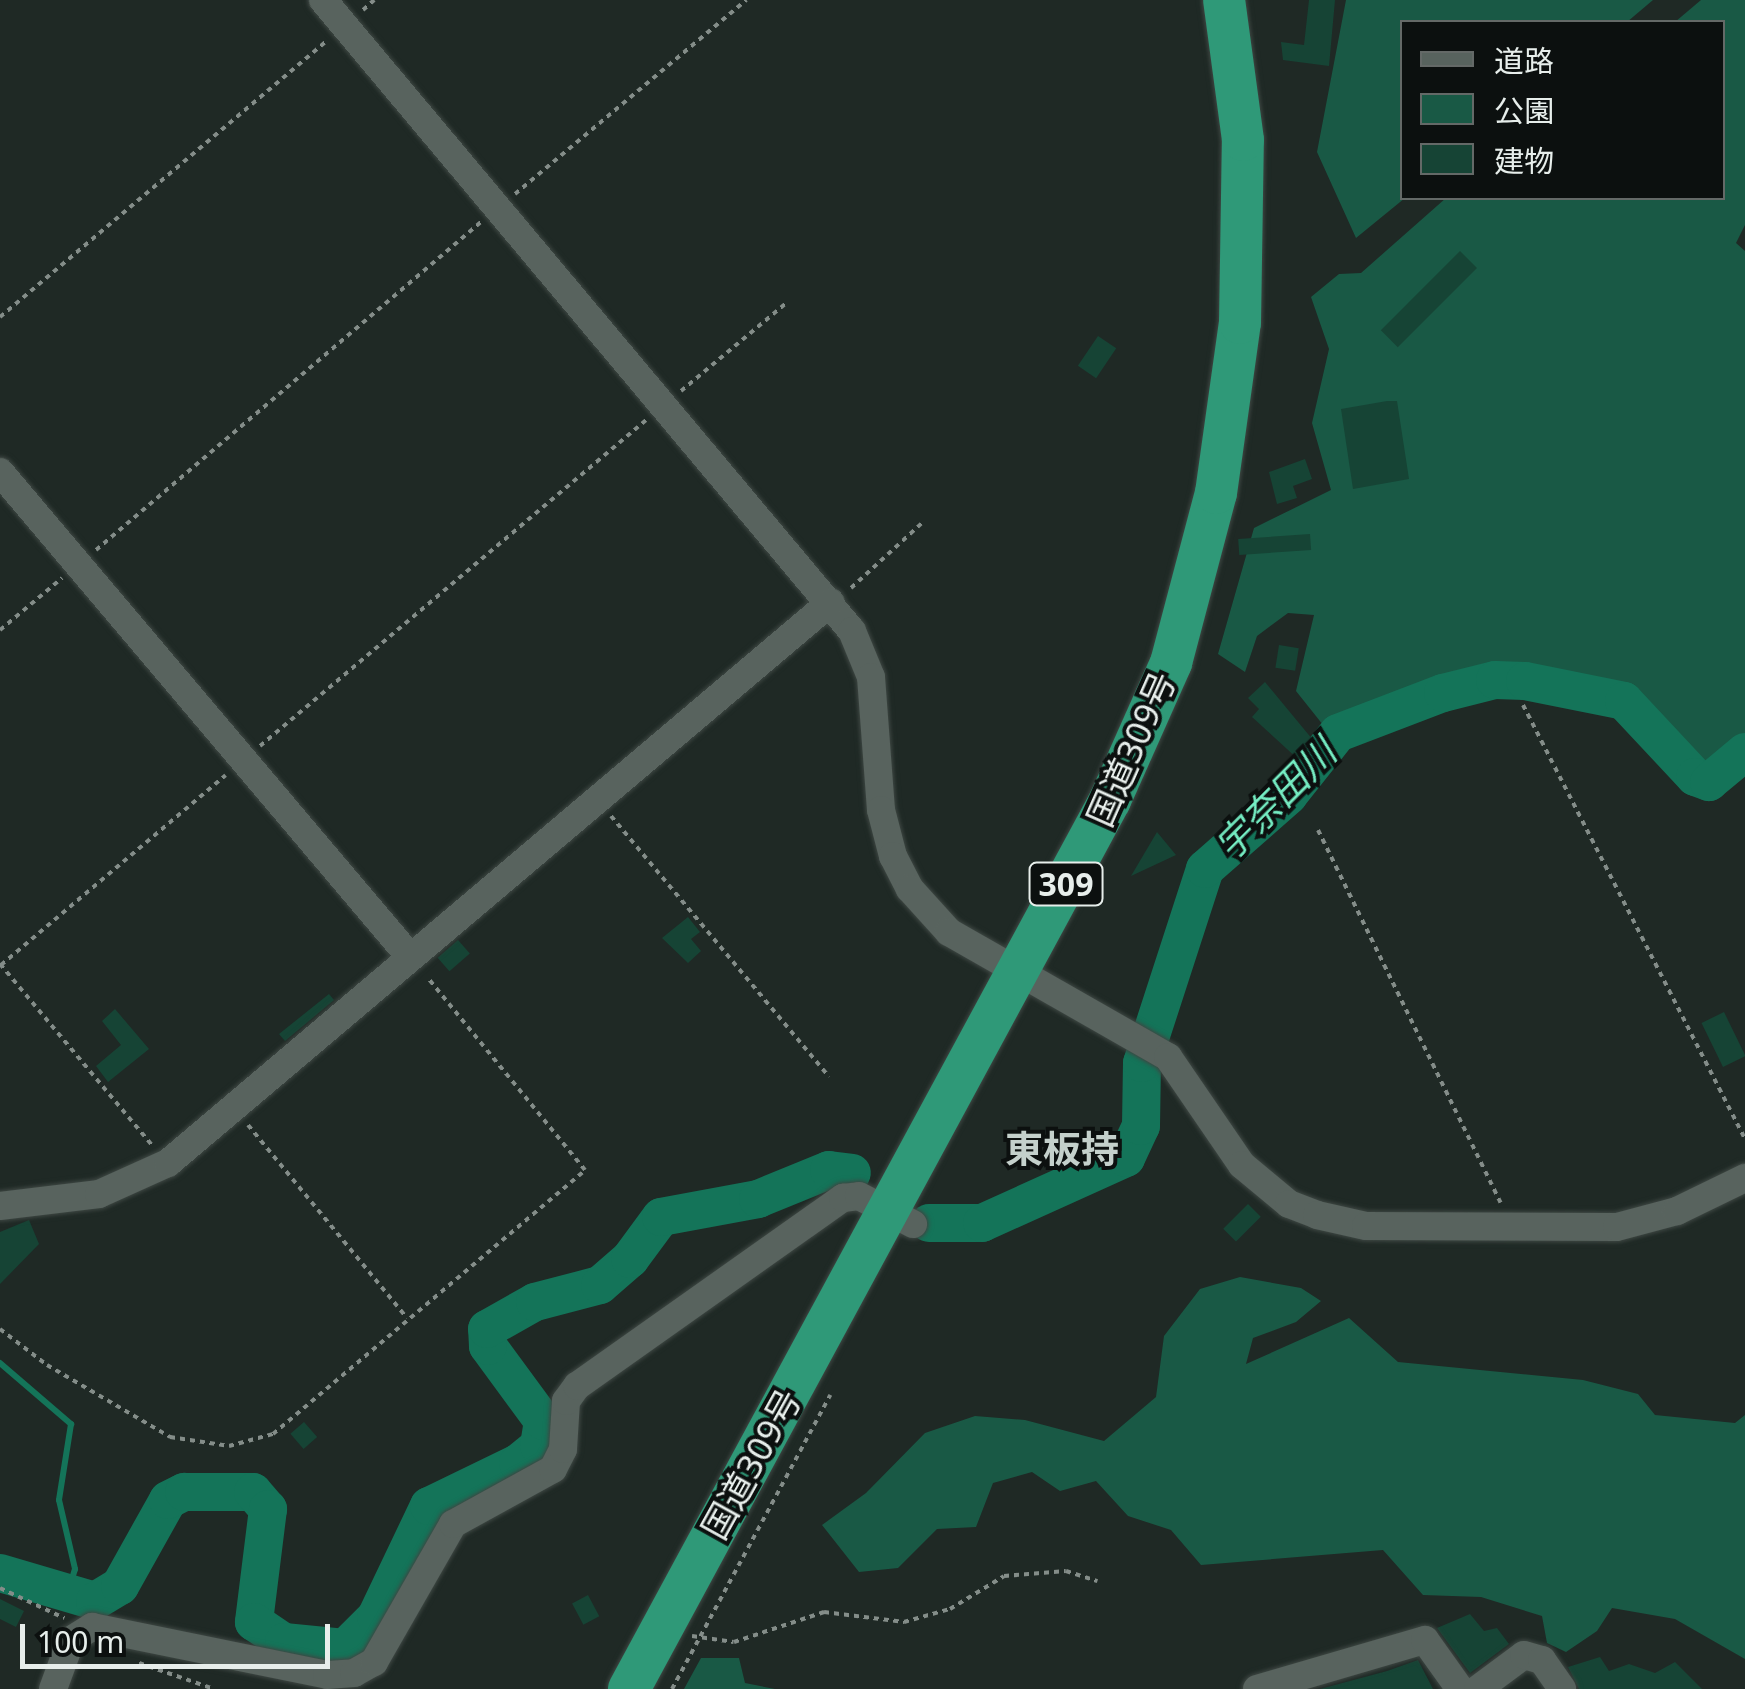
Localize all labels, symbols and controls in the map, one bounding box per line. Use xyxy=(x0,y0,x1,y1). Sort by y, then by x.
legend xyxy=(1400,20,1725,200)
text: 道路 xyxy=(1494,40,1554,81)
text: 公園 xyxy=(1494,90,1554,131)
text: 建物 xyxy=(1494,140,1554,181)
street label: 国道309号 xyxy=(1078,665,1184,833)
water label: 宇奈田川 xyxy=(1205,729,1345,869)
road number: 309 xyxy=(1028,857,1104,911)
district label: 東板持 xyxy=(1005,1126,1119,1172)
street label: 国道309号 xyxy=(693,1382,809,1546)
scale bar xyxy=(25,1604,335,1666)
text: 100 m xyxy=(37,1621,124,1662)

